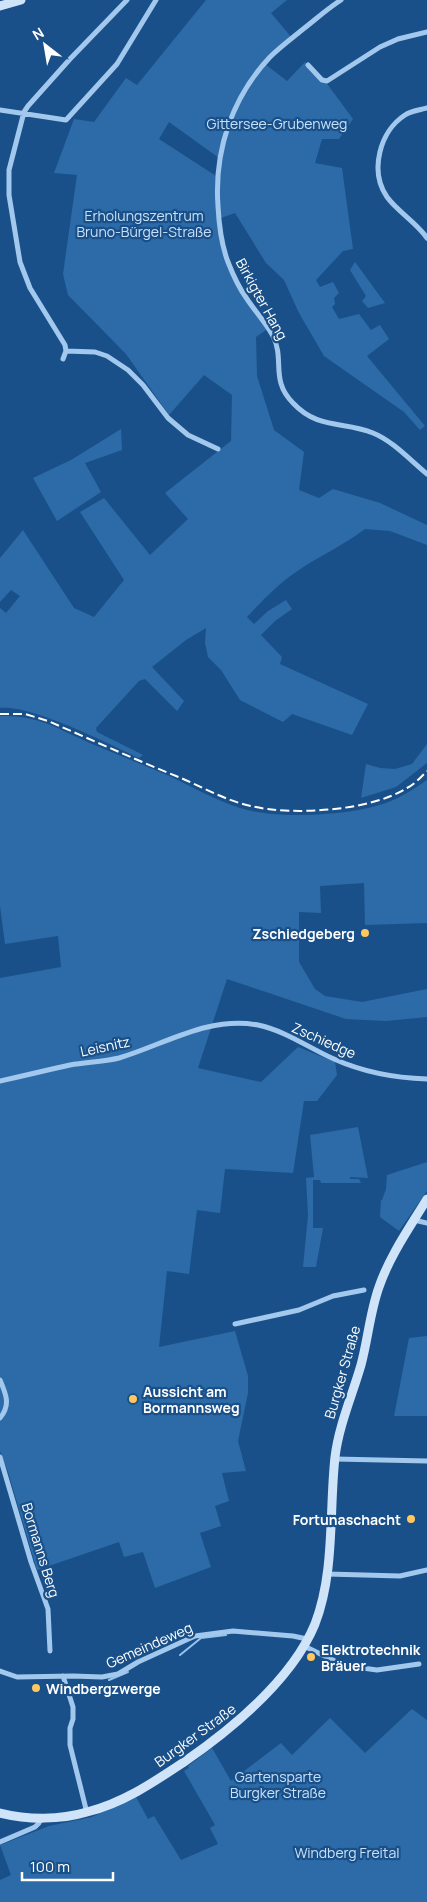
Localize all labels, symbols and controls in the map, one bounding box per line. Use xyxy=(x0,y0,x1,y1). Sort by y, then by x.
north arrow xyxy=(20,20,70,70)
text: N xyxy=(29,23,47,44)
park label: Gittersee-Grubenweg xyxy=(207,114,347,133)
park label: Erholungszentrum Bruno-Bürgel-Straße xyxy=(76,206,212,241)
street label: Birkigter Hang xyxy=(232,255,292,343)
place label: Zschiedgeberg xyxy=(252,924,355,943)
marker: Zschiedgeberg xyxy=(359,927,371,939)
street label: Zschiedge xyxy=(289,1017,359,1063)
street label: Leisnitz xyxy=(78,1031,132,1061)
street label: Burgker Straße xyxy=(320,1323,364,1421)
place label: Aussicht am Bormannsweg xyxy=(143,1382,240,1417)
marker: Aussicht am Bormannsweg xyxy=(127,1393,139,1405)
street label: Bormanns Berg xyxy=(18,1500,64,1600)
place label: Fortunaschacht xyxy=(293,1510,401,1529)
marker: Fortunaschacht xyxy=(405,1513,417,1525)
street label: Gemeindeweg xyxy=(103,1618,195,1672)
place label: Elektrotechnik Bräuer xyxy=(321,1640,421,1675)
marker: Elektrotechnik Bräuer xyxy=(305,1651,317,1663)
place label: Windbergzwerge xyxy=(46,1679,161,1698)
marker: Windbergzwerge xyxy=(30,1682,42,1694)
street label: Burgker Straße xyxy=(151,1699,239,1771)
park label: Gartensparte Burgker Straße xyxy=(230,1767,326,1802)
park label: Windberg Freital xyxy=(294,1843,400,1862)
scale bar xyxy=(22,1850,114,1882)
text: 100 m xyxy=(30,1856,70,1877)

